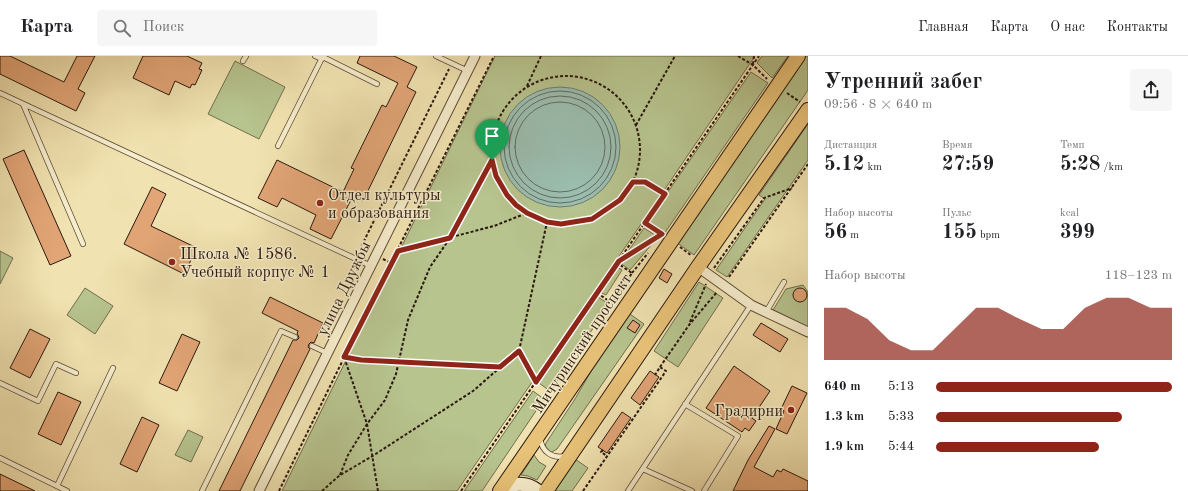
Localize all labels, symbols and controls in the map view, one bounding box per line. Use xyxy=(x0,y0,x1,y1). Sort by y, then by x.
search box xyxy=(97,10,377,46)
icon: search xyxy=(111,17,133,39)
text: Карта xyxy=(20,18,73,37)
text: Поиск xyxy=(143,20,184,35)
text: Главная xyxy=(918,20,968,34)
text: Карта xyxy=(990,20,1028,34)
text: О нас xyxy=(1050,20,1085,34)
text: Контакты xyxy=(1107,20,1168,34)
button: share xyxy=(1130,69,1172,111)
text: Утренний забег xyxy=(824,71,982,93)
text: 09:56 · 8 × 640 m xyxy=(824,98,932,111)
pin xyxy=(475,119,509,160)
icon: arrive xyxy=(481,125,503,147)
text: Дистанция xyxy=(824,140,877,151)
text: Время xyxy=(942,140,972,151)
text: Темп xyxy=(1060,140,1085,151)
text: 5.12 xyxy=(824,155,864,175)
text: 27:59 xyxy=(942,155,994,175)
text: 5:28 xyxy=(1060,155,1100,175)
text: km xyxy=(864,162,882,173)
text: /km xyxy=(1100,162,1123,173)
place label: Отдел культуры и образования xyxy=(328,188,441,222)
marker: Отдел культуры и образования xyxy=(315,198,325,208)
text: Набор высоты xyxy=(824,208,893,219)
text: Пульс xyxy=(942,208,971,219)
text: kcal xyxy=(1060,208,1079,219)
text: 56 xyxy=(824,223,847,243)
text: 155 xyxy=(942,223,977,243)
text: 399 xyxy=(1060,223,1095,243)
text: m xyxy=(847,230,859,241)
text: bpm xyxy=(977,230,1000,241)
street label: улица Дружбы xyxy=(315,239,375,339)
place label: Школа № 1586. Учебный корпус № 1 xyxy=(180,247,330,281)
marker: Школа № 1586. Учебный корпус № 1 xyxy=(167,257,177,267)
text: Набор высоты xyxy=(824,269,906,282)
text: 118–123 m xyxy=(1105,269,1172,282)
street label: Мичуринский проспект xyxy=(530,271,635,417)
text: 640 m xyxy=(824,380,861,393)
text: 5:13 xyxy=(888,380,914,393)
place label: Градирни xyxy=(714,404,783,420)
marker: Градирни xyxy=(786,405,796,415)
text: 1.3 km xyxy=(824,410,864,423)
text: 5:33 xyxy=(888,410,914,423)
text: 1.9 km xyxy=(824,440,864,453)
text: 5:44 xyxy=(888,440,914,453)

